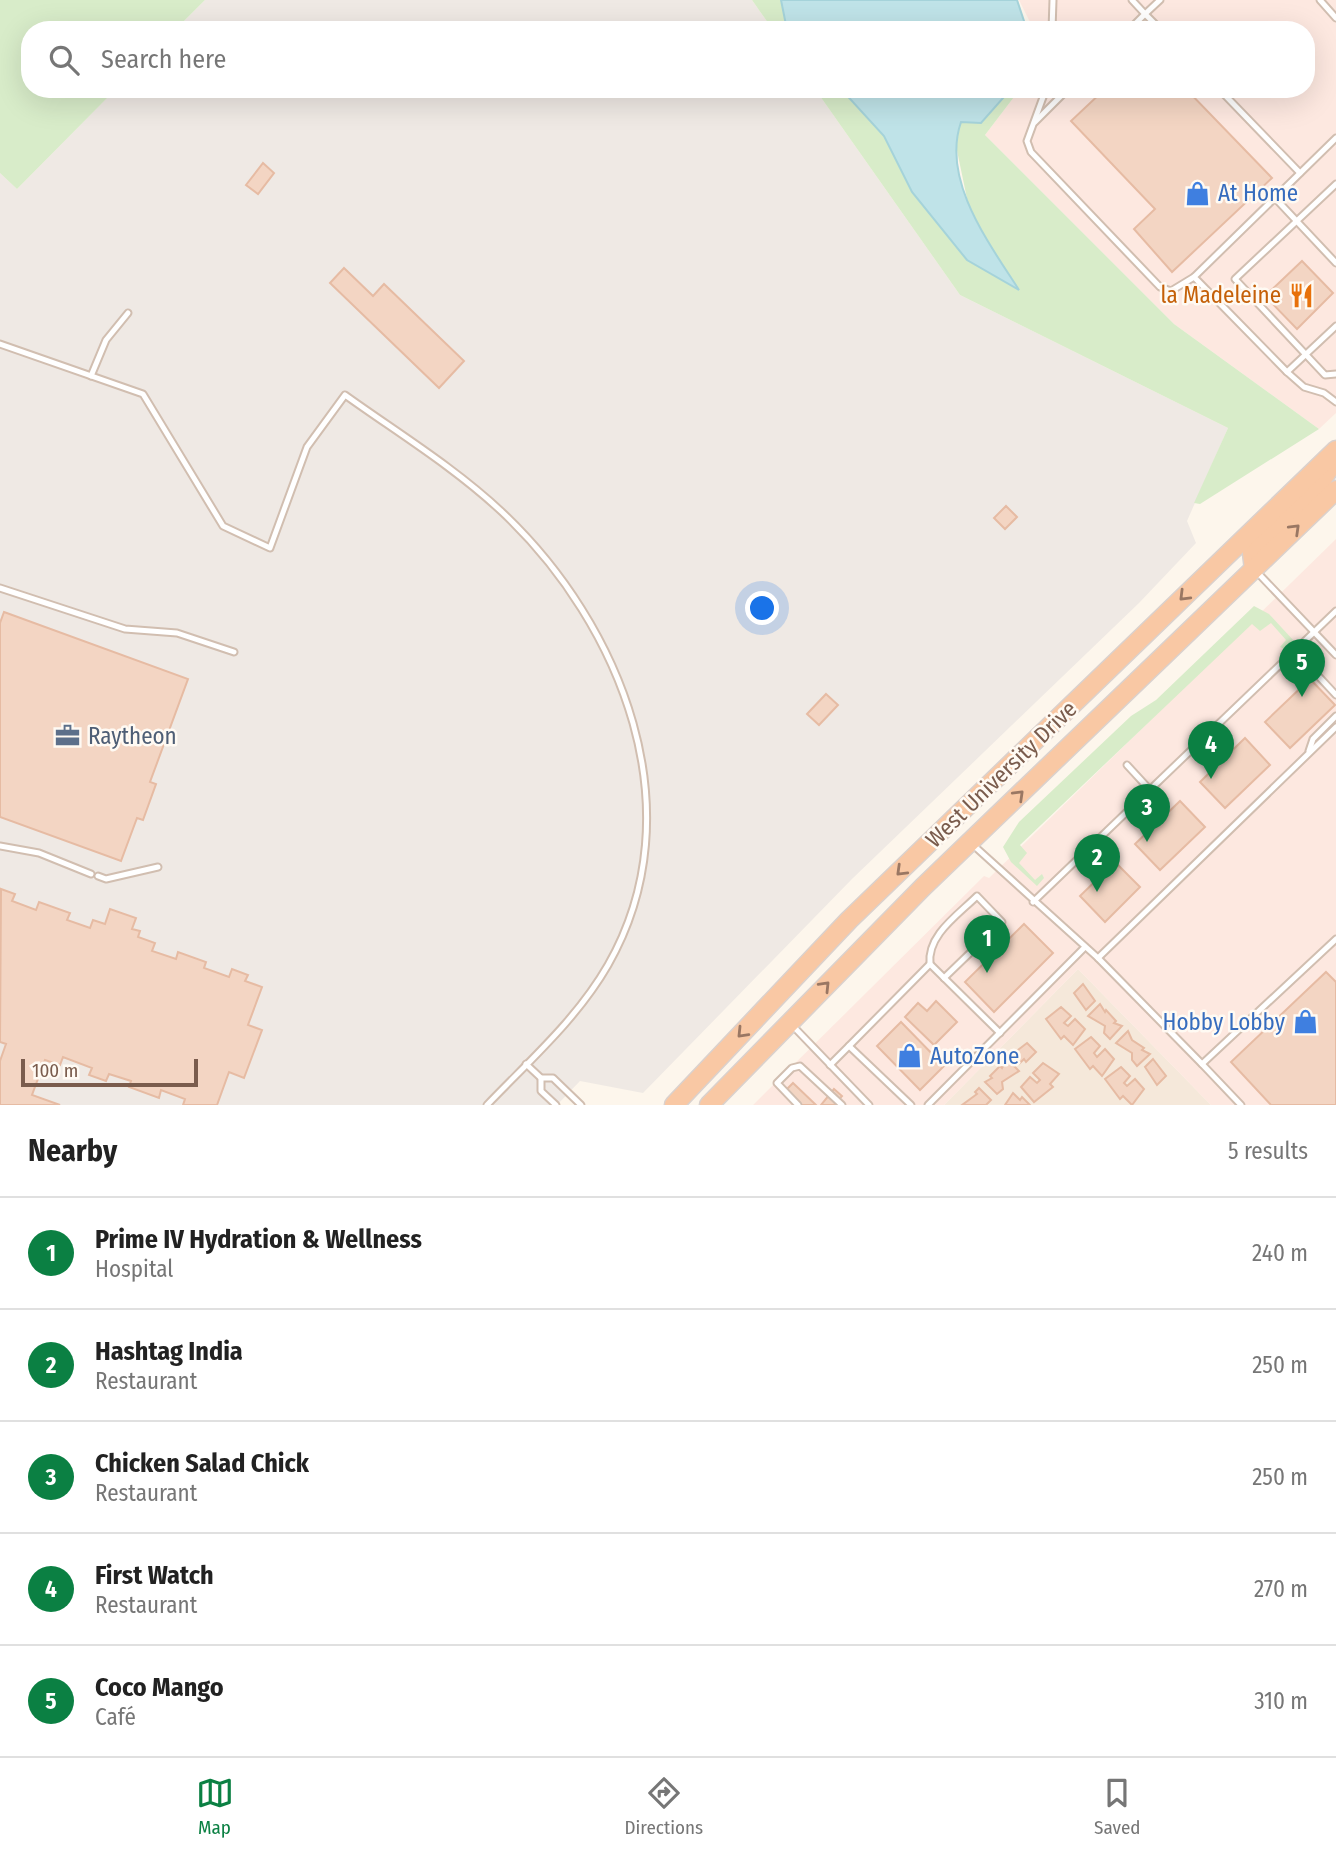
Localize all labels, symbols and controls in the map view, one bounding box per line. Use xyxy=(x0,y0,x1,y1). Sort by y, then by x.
search box xyxy=(21,21,1315,98)
icon: search xyxy=(45,41,83,79)
text: Search here xyxy=(101,44,226,75)
shop icon: At Home xyxy=(1184,179,1212,207)
place label: At Home xyxy=(1218,179,1298,207)
place label: la Madeleine xyxy=(1160,281,1281,309)
restaurant icon: la Madeleine xyxy=(1287,281,1315,309)
one-way arrow xyxy=(1287,525,1300,538)
one-way arrow xyxy=(1180,587,1193,600)
your location xyxy=(745,591,779,625)
pin: 5 xyxy=(1279,639,1325,697)
street label: West University Drive xyxy=(920,695,1082,853)
pin: 4 xyxy=(1188,721,1234,779)
office icon: Raytheon xyxy=(54,722,82,750)
place label: Raytheon xyxy=(88,722,177,750)
pin: 3 xyxy=(1124,784,1170,842)
one-way arrow xyxy=(1011,790,1024,803)
pin: 2 xyxy=(1074,834,1120,892)
one-way arrow xyxy=(896,862,909,875)
pin: 1 xyxy=(964,915,1010,973)
one-way arrow xyxy=(817,981,830,994)
place label: Hobby Lobby xyxy=(1163,1008,1286,1036)
shop icon: Hobby Lobby xyxy=(1291,1008,1319,1036)
one-way arrow xyxy=(737,1025,750,1038)
shop icon: AutoZone xyxy=(896,1042,924,1070)
place label: AutoZone xyxy=(930,1042,1019,1070)
scale bar xyxy=(21,1056,198,1088)
text: 100 m xyxy=(32,1059,78,1082)
text: Nearby xyxy=(28,1133,117,1169)
text: 5 results xyxy=(1228,1137,1308,1165)
text: Prime IV Hydration & Wellness xyxy=(95,1224,422,1255)
text: 1 xyxy=(46,1239,56,1267)
text: 240 m xyxy=(1252,1239,1308,1267)
text: Hospital xyxy=(95,1255,173,1283)
text: Hashtag India xyxy=(95,1336,243,1367)
text: 2 xyxy=(46,1351,56,1379)
text: 250 m xyxy=(1252,1351,1308,1379)
text: Restaurant xyxy=(95,1367,197,1395)
text: Chicken Salad Chick xyxy=(95,1448,309,1479)
text: 3 xyxy=(46,1463,56,1491)
text: 250 m xyxy=(1252,1463,1308,1491)
text: Restaurant xyxy=(95,1479,197,1507)
text: First Watch xyxy=(95,1560,214,1591)
text: 4 xyxy=(45,1575,57,1603)
text: 270 m xyxy=(1254,1575,1308,1603)
text: Restaurant xyxy=(95,1591,197,1619)
text: Coco Mango xyxy=(95,1672,224,1703)
text: 5 xyxy=(45,1687,57,1715)
text: 310 m xyxy=(1254,1687,1308,1715)
text: Café xyxy=(95,1703,136,1731)
tab: Map xyxy=(196,1774,234,1839)
tab: Directions xyxy=(625,1774,703,1839)
tab: Saved xyxy=(1094,1774,1140,1839)

